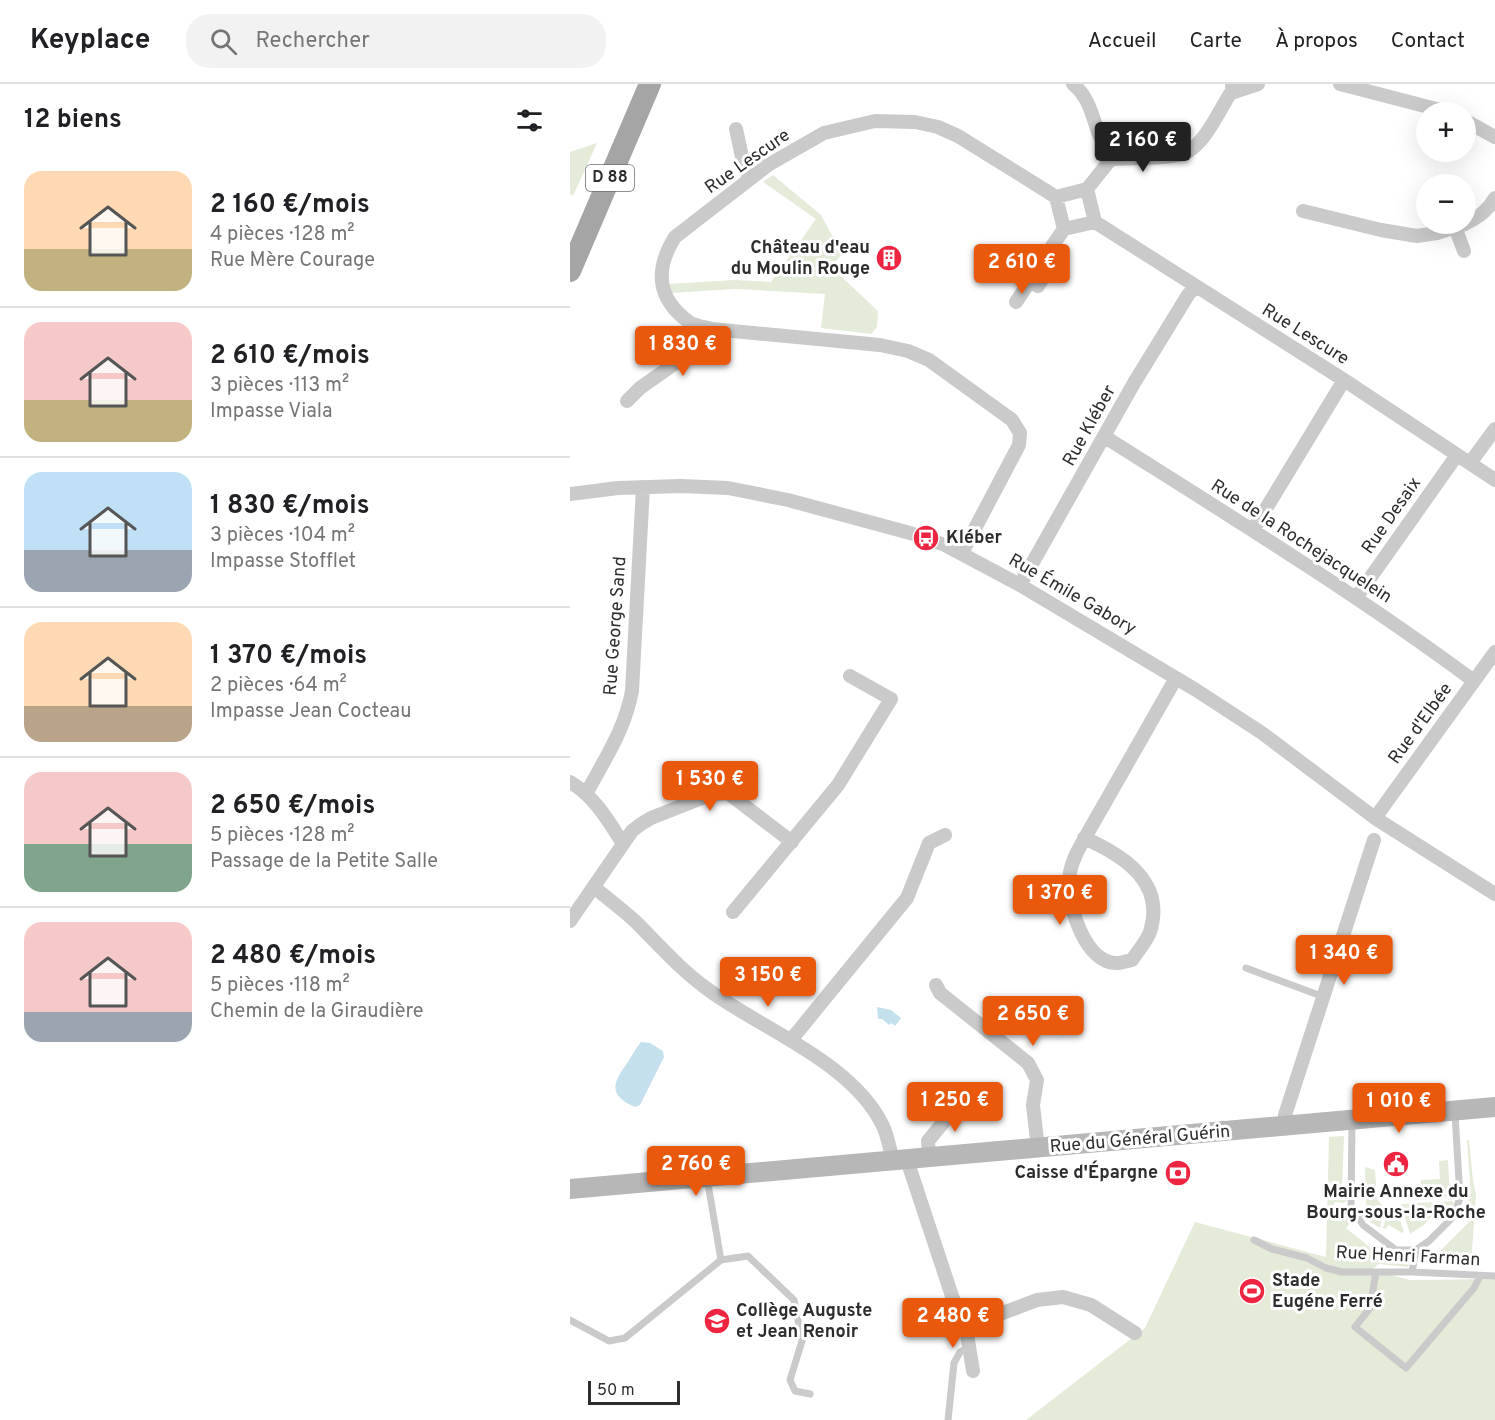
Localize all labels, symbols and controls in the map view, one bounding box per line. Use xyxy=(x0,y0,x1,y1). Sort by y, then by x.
search box xyxy=(186,14,606,68)
text: Keyplace xyxy=(30,23,150,59)
icon: search xyxy=(207,25,240,58)
text: Rechercher xyxy=(255,28,370,55)
text: Accueil xyxy=(1088,28,1157,55)
text: Carte xyxy=(1190,28,1242,55)
text: À propos xyxy=(1275,28,1358,55)
text: Contact xyxy=(1391,28,1465,55)
map controls xyxy=(1416,102,1476,234)
button: + xyxy=(1416,102,1476,162)
text: 12 biens xyxy=(24,104,122,137)
icon: filters xyxy=(513,104,546,137)
pin: 2 160 € xyxy=(1088,122,1198,173)
street label: Rue Lescure xyxy=(701,124,795,200)
text: 2 160 € xyxy=(1109,128,1177,154)
road number: D 88 xyxy=(586,165,634,191)
button: − xyxy=(1416,174,1476,234)
text: 2 160 €/mois xyxy=(210,189,370,222)
icon: home xyxy=(72,195,144,267)
text: 4 pièces · 128 m² xyxy=(210,222,355,248)
place label: Château d'eau du Moulin Rouge xyxy=(731,237,870,281)
building icon: Château d'eau du Moulin Rouge xyxy=(874,243,904,273)
pin: 2 610 € xyxy=(967,244,1077,295)
text: Rue Mère Courage xyxy=(210,248,375,274)
text: 2 610 € xyxy=(988,250,1056,276)
street label: Rue Lescure xyxy=(1257,299,1353,371)
pin: 1 830 € xyxy=(628,326,738,377)
text: 1 830 € xyxy=(649,332,717,358)
text: 2 610 €/mois xyxy=(210,340,370,373)
icon: home xyxy=(72,346,144,418)
text: 3 pièces · 113 m² xyxy=(210,373,349,399)
street label: Rue Kléber xyxy=(1058,381,1122,471)
text: Impasse Viala xyxy=(210,399,333,425)
street label: Rue Desaix xyxy=(1357,473,1427,559)
street label: Rue de la Rochejacquelein xyxy=(1206,475,1396,609)
text: 1 830 €/mois xyxy=(210,490,369,523)
icon: home xyxy=(72,496,144,568)
text: 3 pièces · 104 m² xyxy=(210,523,355,549)
bus stop icon: Kléber xyxy=(911,523,941,553)
place label: Kléber xyxy=(946,527,1003,550)
street label: Rue Émile Gabory xyxy=(1004,547,1141,641)
text: Impasse Stofflet xyxy=(210,549,356,575)
street label: Rue George Sand xyxy=(600,556,632,696)
text: 1 370 €/mois xyxy=(210,640,367,673)
icon: home xyxy=(72,646,144,718)
text: 2 pièces · 64 m² xyxy=(210,673,347,699)
street label: Rue d'Elbée xyxy=(1384,679,1458,769)
text: Impasse Jean Cocteau xyxy=(210,699,411,725)
pin: 1 530 € xyxy=(655,761,765,812)
text: 1 530 € xyxy=(676,767,744,793)
text: 2 650 €/mois xyxy=(210,790,375,823)
icon: home xyxy=(72,796,144,868)
text: 5 pièces · 128 m² xyxy=(210,823,355,849)
text: Passage de la Petite Salle xyxy=(210,849,438,875)
pin: 1 370 € xyxy=(1005,875,1115,926)
text: 1 370 € xyxy=(1027,881,1093,907)
pin: 1 340 € xyxy=(1289,935,1399,986)
text: 2 480 €/mois xyxy=(210,940,376,973)
text: 1 340 € xyxy=(1310,941,1378,967)
icon: home xyxy=(72,946,144,1018)
pin: 3 150 € xyxy=(713,957,823,1008)
text: 3 150 € xyxy=(734,963,802,989)
text: 5 pièces · 118 m² xyxy=(210,973,350,999)
pin: 2 650 € xyxy=(978,996,1088,1047)
text: Chemin de la Giraudière xyxy=(210,999,424,1025)
text: 2 650 € xyxy=(997,1002,1069,1028)
pin: 1 250 € xyxy=(900,1082,1010,1133)
pin: 1 010 € xyxy=(1344,1083,1454,1134)
text: 1 250 € xyxy=(921,1088,989,1114)
text: 1 010 € xyxy=(1367,1089,1432,1115)
street label: Rue du Général Guérin xyxy=(1049,1121,1231,1159)
pin: 2 760 € xyxy=(641,1146,751,1197)
public building icon: Mairie Annexe du Bourg-sous-la-Roche xyxy=(1381,1149,1411,1179)
text: 2 760 € xyxy=(661,1152,731,1178)
bank icon: Caisse d'Épargne xyxy=(1163,1158,1193,1188)
place label: Caisse d'Épargne xyxy=(1015,1160,1158,1185)
place label: Mairie Annexe du Bourg-sous-la-Roche xyxy=(1306,1181,1486,1225)
street label: Rue Henri Farman xyxy=(1335,1242,1481,1272)
place label: Stade Eugéne Ferré xyxy=(1272,1270,1383,1314)
sports icon: Stade Eugéne Ferré xyxy=(1237,1276,1267,1306)
pin: 2 480 € xyxy=(898,1298,1008,1349)
place label: Collège Auguste et Jean Renoir xyxy=(736,1300,872,1344)
text: 2 480 € xyxy=(916,1304,990,1330)
school or university icon: Collège Auguste et Jean Renoir xyxy=(702,1306,732,1336)
scale bar xyxy=(588,1378,680,1406)
text: 50 m xyxy=(597,1381,635,1401)

